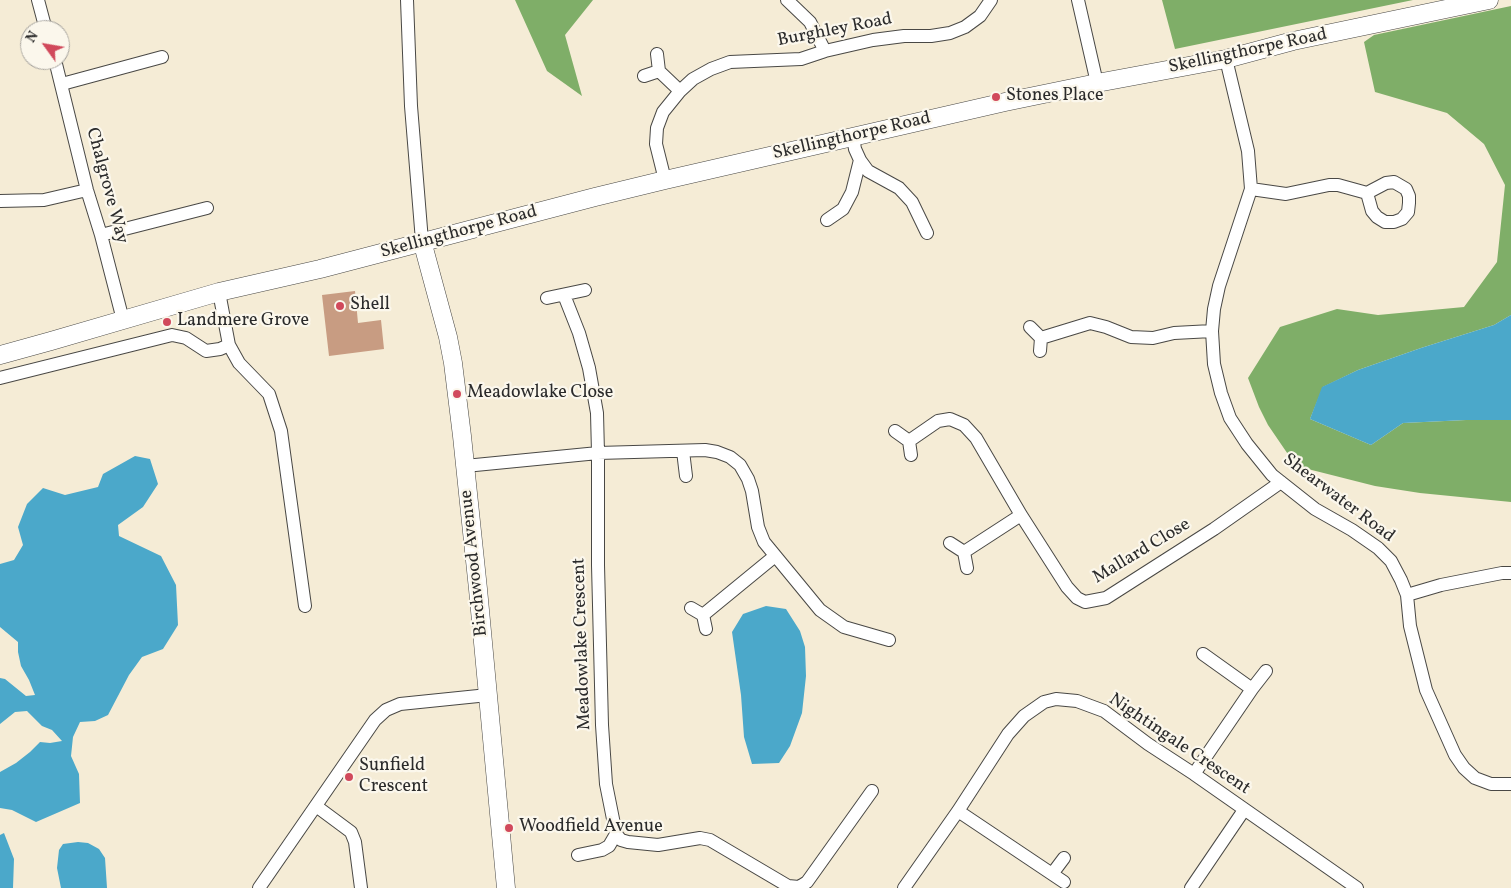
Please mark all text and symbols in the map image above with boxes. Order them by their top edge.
street label: Burghley Road [776,9,894,53]
north arrow [20,20,70,70]
street label: Skellingthorpe Road [1167,25,1329,79]
text: N [22,28,43,47]
place label: Stones Place [1006,86,1104,108]
marker: Stones Place [990,91,1002,103]
street label: Skellingthorpe Road [771,108,933,166]
street label: Chalgrove Way [80,126,132,246]
street label: Skellingthorpe Road [378,202,540,264]
place label: Shell [350,295,390,317]
marker: Shell [334,300,346,312]
place label: Landmere Grove [177,311,309,333]
marker: Landmere Grove [161,316,173,328]
place label: Meadowlake Close [467,383,613,405]
marker: Meadowlake Close [451,388,463,400]
street label: Shearwater Road [1278,450,1398,548]
street label: Birchwood Avenue [457,489,493,637]
street label: Mallard Close [1089,514,1195,590]
street label: Meadowlake Crescent [569,557,597,731]
street label: Nightingale Crescent [1104,690,1254,800]
place label: Sunfield Crescent [359,756,428,799]
marker: Sunfield Crescent [343,771,355,783]
place label: Woodfield Avenue [519,817,663,839]
marker: Woodfield Avenue [503,822,515,834]

